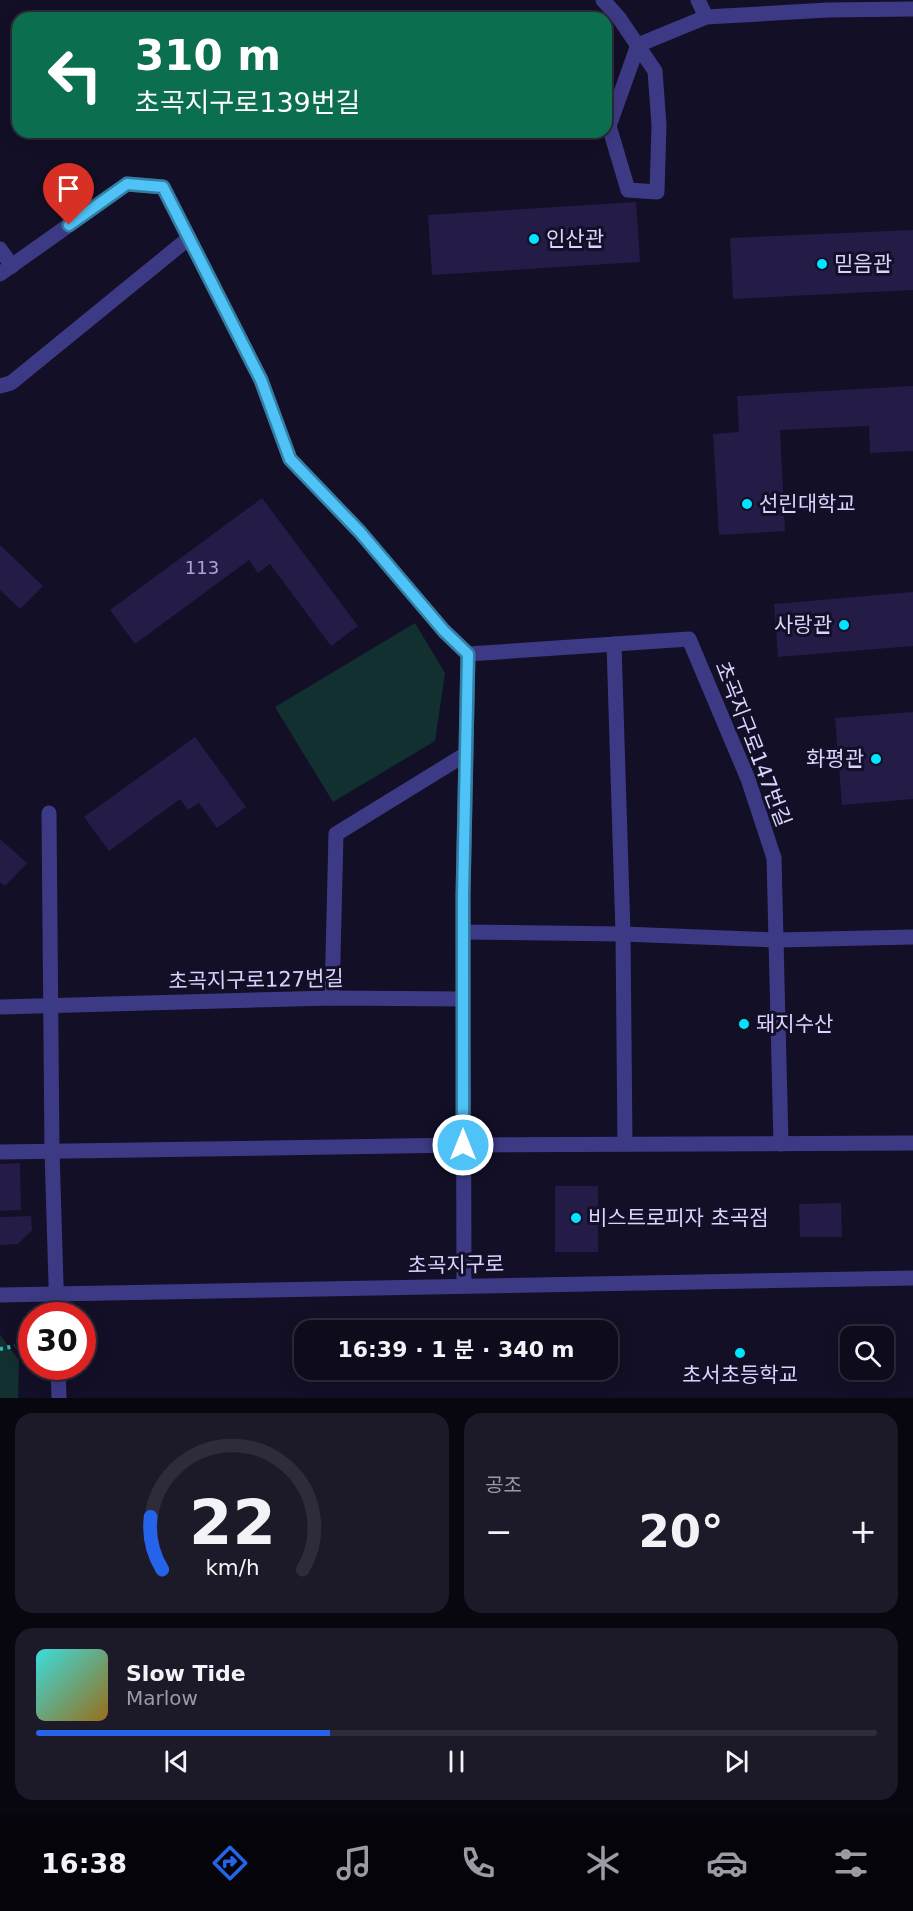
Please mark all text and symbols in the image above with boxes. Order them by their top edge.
text: 310 m [135,31,281,80]
icon: left [36,36,114,114]
text: 초곡지구로139번길 [135,87,360,118]
pin [43,163,94,225]
icon: arrive [52,172,85,205]
place label: 인산관 [546,227,604,251]
marker: 인산관 [527,232,541,246]
place label: 믿음관 [834,252,892,276]
marker: 믿음관 [815,257,829,271]
place label: 선린대학교 [759,492,856,516]
marker: 선린대학교 [740,497,754,511]
house number: 113 [185,557,219,578]
place label: 사랑관 [774,613,832,637]
marker: 사랑관 [837,618,851,632]
street label: 초곡지구로147번길 [710,658,796,830]
place label: 화평관 [806,747,864,771]
marker: 화평관 [869,752,883,766]
street label: 초곡지구로127번길 [168,966,344,994]
place label: 돼지수산 [756,1012,833,1036]
marker: 돼지수산 [737,1017,751,1031]
position arrow [431,1113,495,1177]
place label: 비스트로피자 초곡점 [588,1206,769,1230]
marker: 비스트로피자 초곡점 [569,1211,583,1225]
street label: 초곡지구로 [407,1252,505,1278]
speed limit sign: 30 [18,1302,96,1380]
map controls [840,1326,894,1380]
button: search [840,1326,894,1380]
text: 16:39 · 1 분 · 340 m [337,1337,575,1362]
marker: 초서초등학교 [733,1346,747,1360]
place label: 초서초등학교 [682,1363,798,1387]
text: 공조 [485,1473,522,1497]
text: 22 [189,1486,275,1559]
text: 20° [638,1505,724,1558]
text: − [485,1512,513,1551]
text: + [849,1512,877,1551]
text: km/h [205,1555,259,1580]
text: Slow Tide [126,1661,246,1686]
text: Marlow [126,1686,198,1710]
icon: previous [160,1745,193,1778]
icon: pause [440,1745,473,1778]
icon: next [720,1745,753,1778]
icon: directions [209,1842,251,1884]
icon: music [333,1842,375,1884]
icon: phone [457,1842,499,1884]
icon: climate [582,1842,624,1884]
icon: car [706,1842,748,1884]
icon: filters [830,1842,872,1884]
text: 16:38 [41,1848,127,1879]

